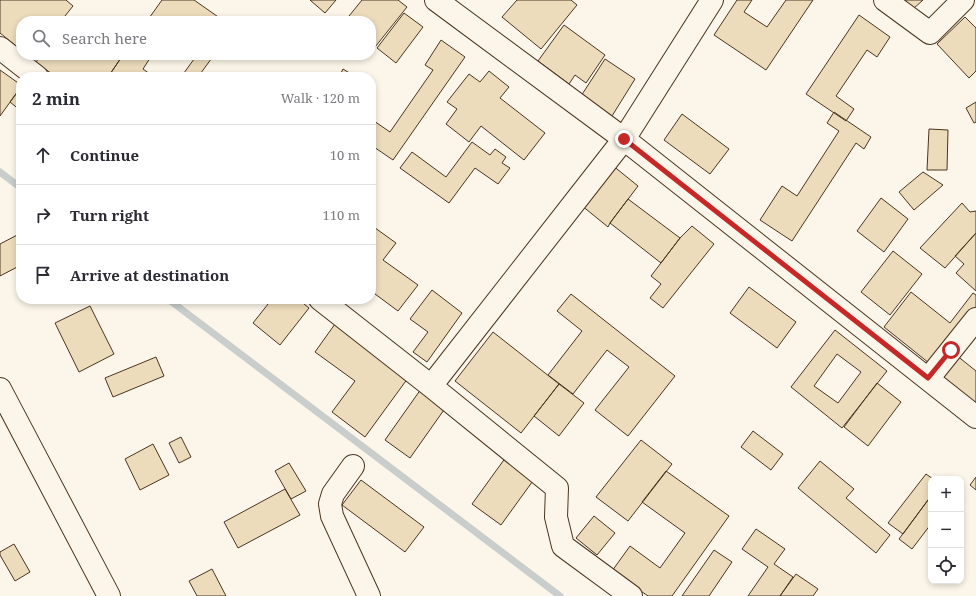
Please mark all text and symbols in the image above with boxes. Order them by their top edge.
search box [16,16,376,60]
icon: search [30,27,52,49]
text: Search here [62,28,147,48]
text: 2 min [32,87,80,110]
text: Walk · 120 m [281,89,360,107]
route end [615,130,633,148]
icon: ahead [32,144,54,166]
text: Continue [70,145,139,165]
text: 10 m [330,146,360,164]
icon: right [32,204,54,226]
text: Turn right [70,205,149,225]
text: 110 m [323,206,360,224]
icon: arrive [32,264,54,286]
text: Arrive at destination [70,265,229,285]
route start [942,341,960,359]
map controls [928,476,964,584]
button: + [928,476,964,512]
button: − [928,512,964,548]
button: locate [928,548,964,584]

